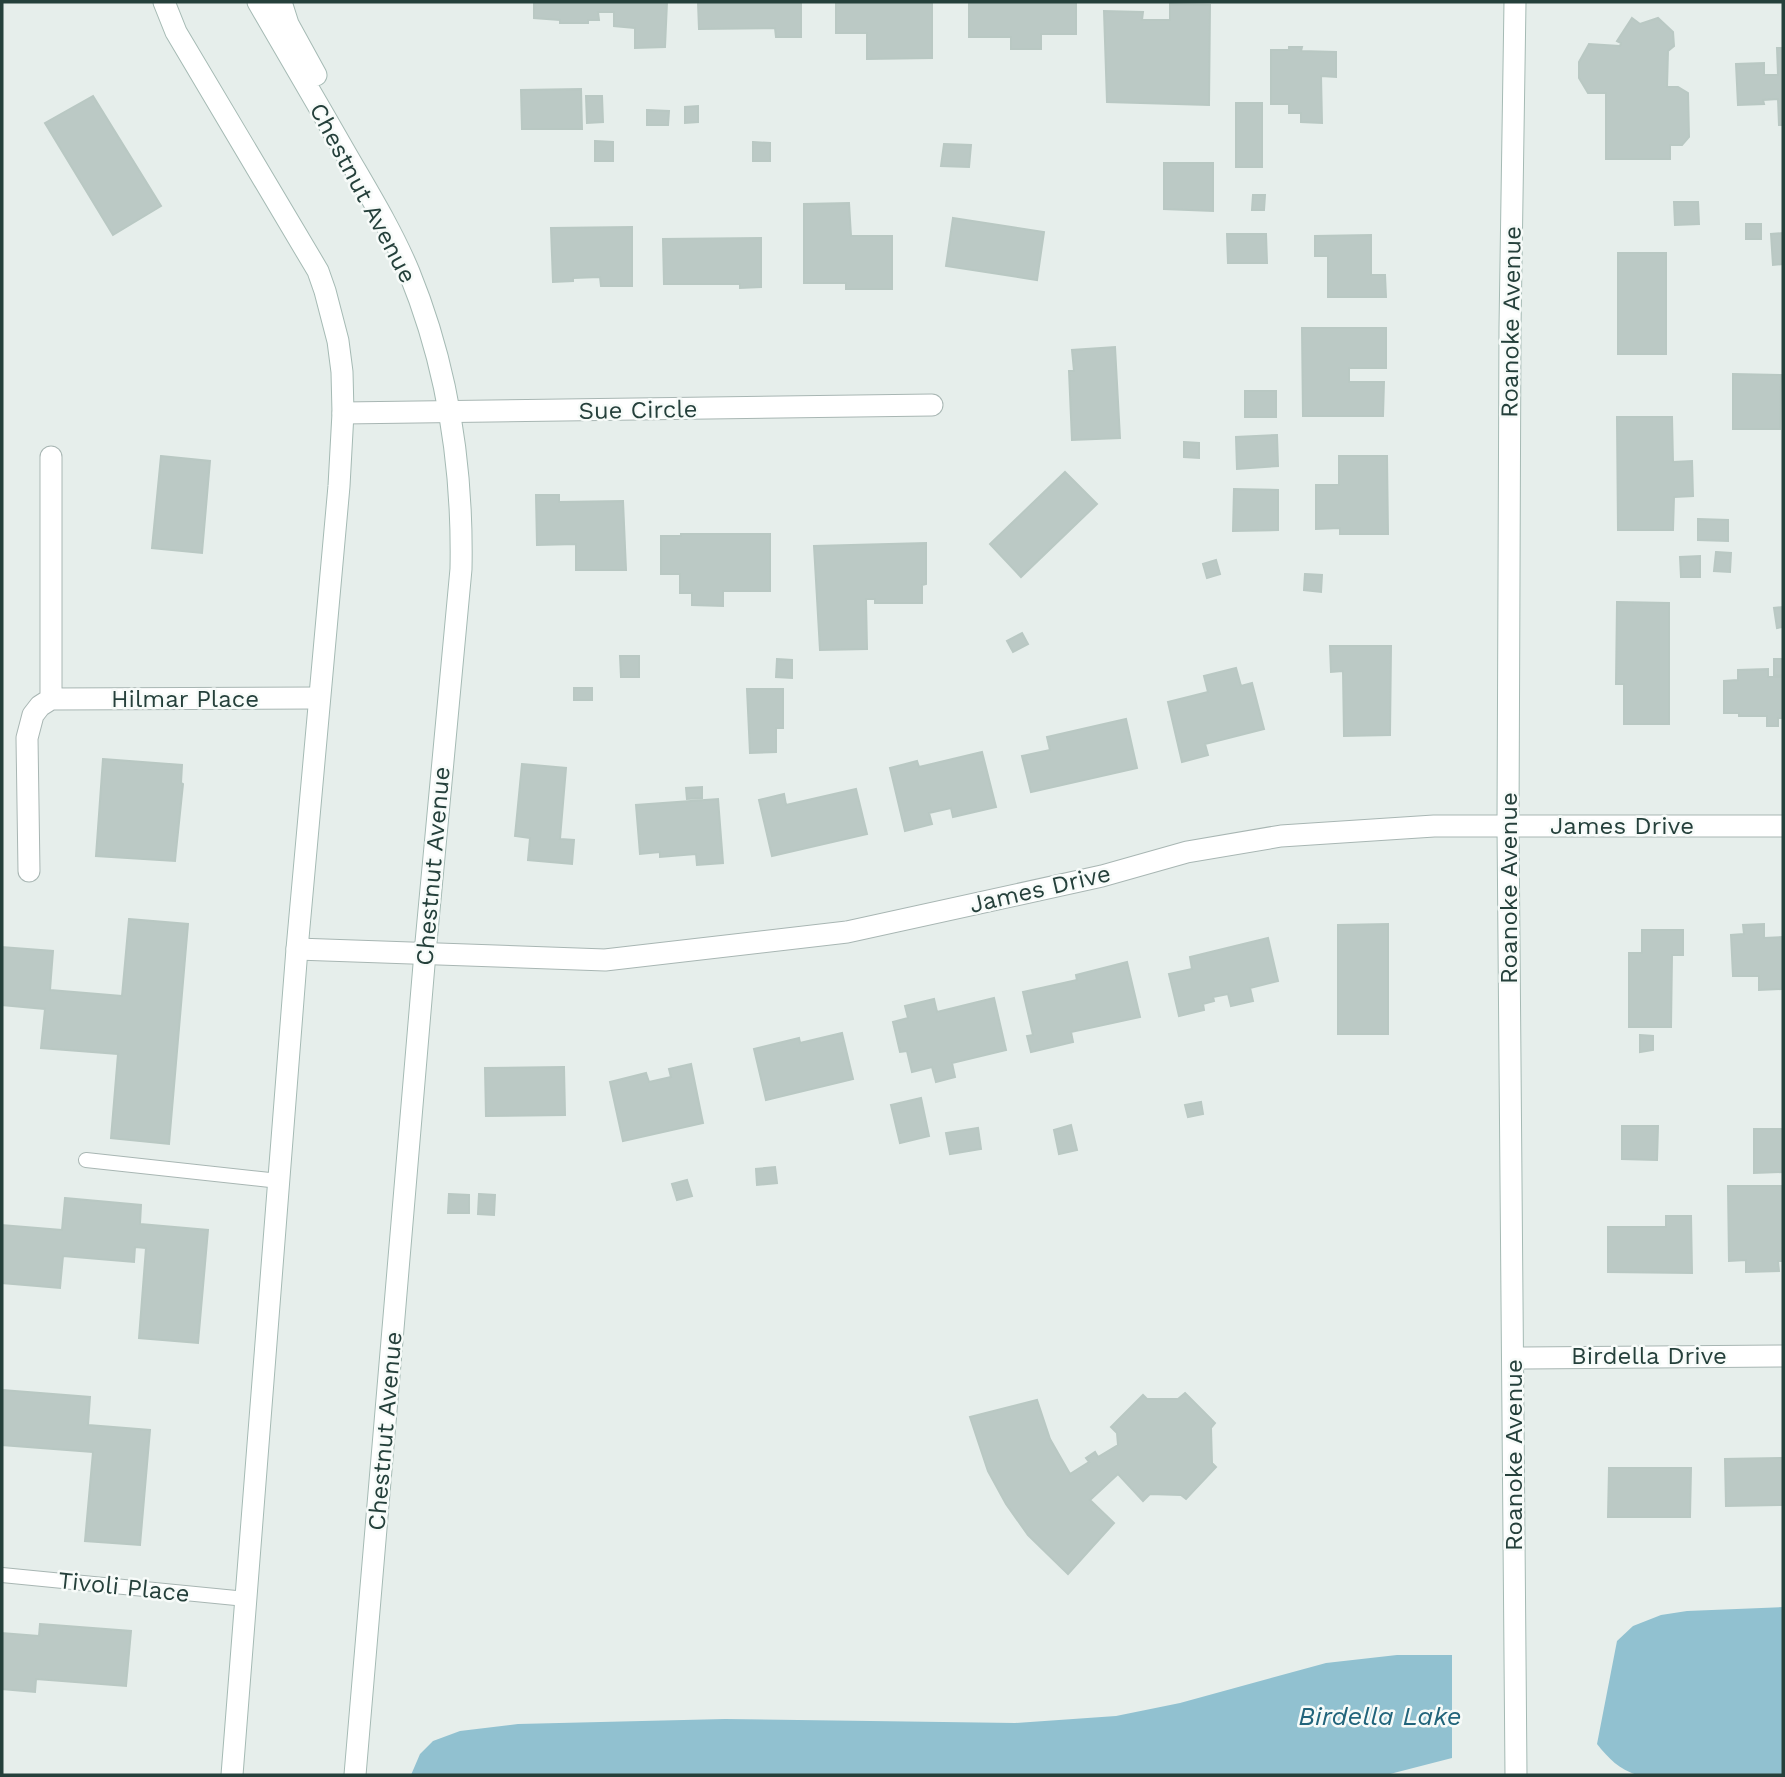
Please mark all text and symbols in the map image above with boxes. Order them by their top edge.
street label: Chestnut Avenue [304,98,422,288]
street label: Roanoke Avenue [1495,226,1527,418]
street label: Sue Circle [578,395,698,425]
street label: Hilmar Place [111,685,259,713]
street label: Chestnut Avenue [410,765,456,967]
street label: Roanoke Avenue [1495,792,1523,984]
street label: James Drive [1550,812,1694,840]
street label: James Drive [967,859,1113,919]
street label: Chestnut Avenue [362,1330,408,1532]
street label: Birdella Drive [1571,1342,1727,1370]
street label: Roanoke Avenue [1500,1359,1528,1551]
street label: Tivoli Place [57,1566,191,1608]
water label: Birdella Lake [1298,1701,1462,1731]

